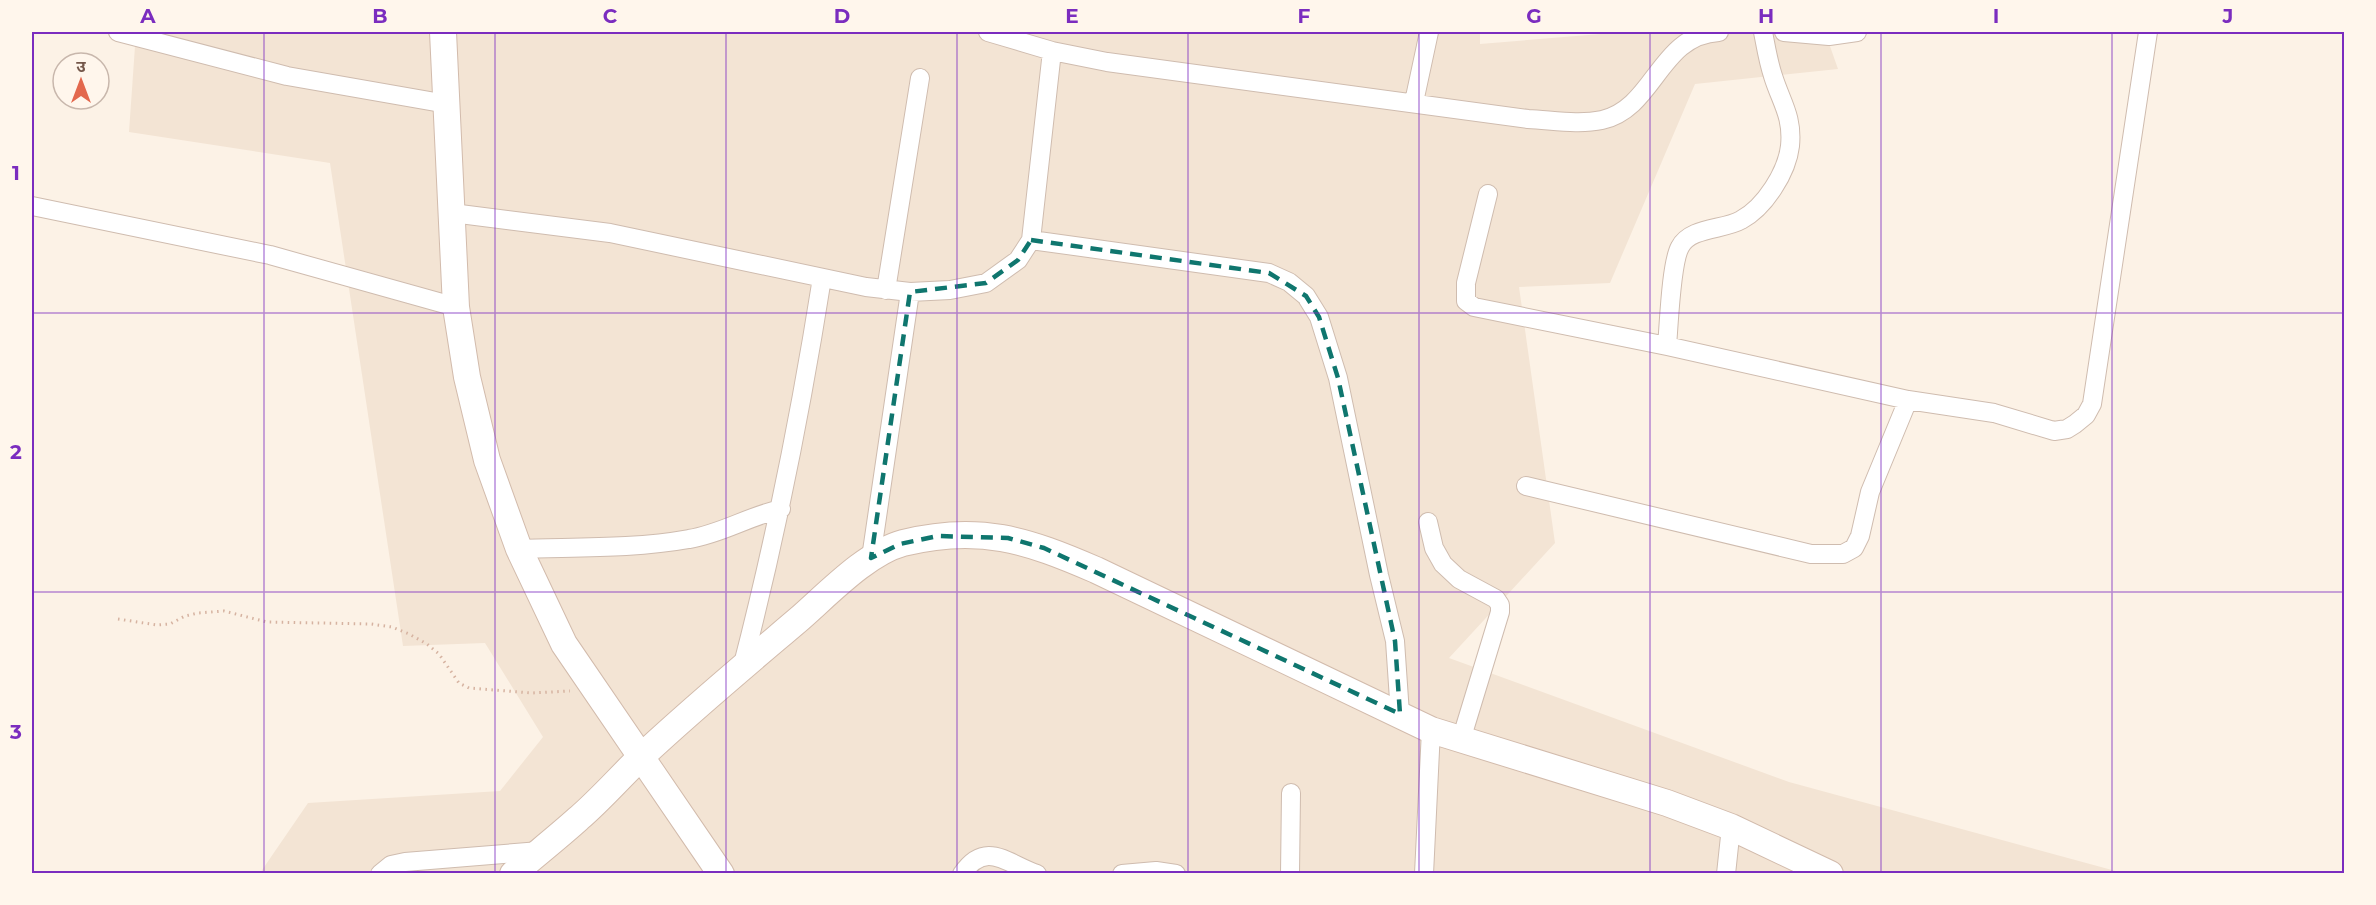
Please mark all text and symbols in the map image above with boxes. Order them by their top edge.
text: A [139,4,156,28]
text: B [372,4,388,28]
text: C [603,4,618,28]
text: D [834,4,850,28]
text: E [1065,4,1079,28]
text: F [1298,4,1311,28]
text: G [1526,4,1542,28]
text: H [1758,4,1774,28]
text: I [1993,4,1999,28]
text: J [2222,4,2233,28]
north arrow [51,51,111,111]
text: उ [76,57,86,76]
text: 1 [12,161,20,185]
text: 2 [10,440,22,464]
text: 3 [9,720,22,744]

